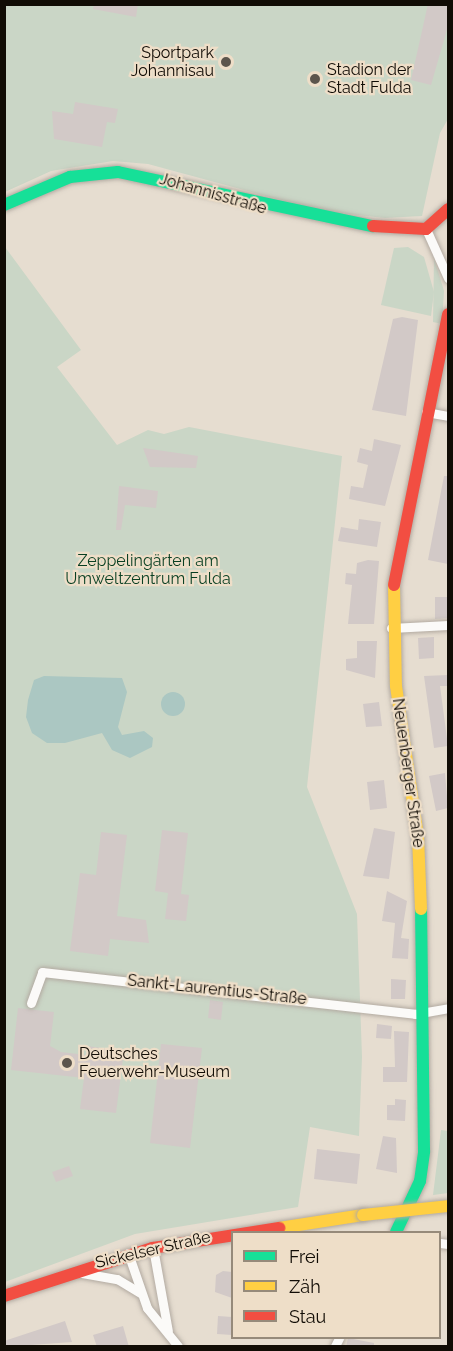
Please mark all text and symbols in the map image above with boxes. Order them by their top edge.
place label: Sportpark Johannisau [131,43,214,81]
marker: Sportpark Johannisau [219,55,233,69]
place label: Stadion der Stadt Fulda [327,60,412,98]
marker: Stadion der Stadt Fulda [308,72,322,86]
street label: Johannisstraße [157,170,269,218]
park label: Zeppelingärten am Umweltzentrum Fulda [65,551,231,589]
street label: Neuenberger Straße [388,697,428,849]
street label: Sankt-Laurentius-Straße [126,971,308,1009]
place label: Deutsches Feuerwehr-Museum [79,1044,230,1082]
marker: Deutsches Feuerwehr-Museum [60,1056,74,1070]
street label: Sickelser Straße [93,1227,213,1273]
legend [231,1231,441,1339]
text: Frei [289,1246,319,1267]
text: Zäh [289,1276,321,1297]
text: Stau [289,1306,326,1327]

